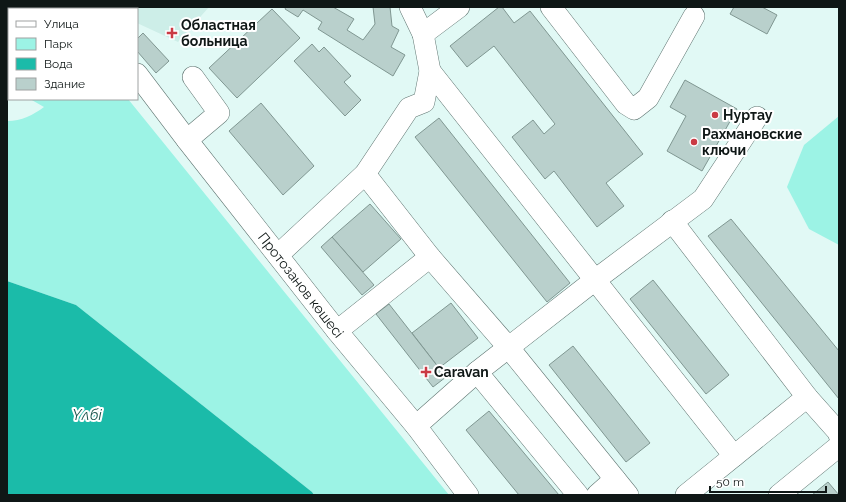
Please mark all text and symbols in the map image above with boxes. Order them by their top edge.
legend [8,8,138,100]
text: Улица [44,17,79,31]
place label: Областная больница [181,17,256,49]
marker: Областная больница [166,27,178,39]
text: Парк [44,37,73,51]
text: Вода [44,57,73,71]
text: Здание [44,77,85,91]
place label: Нуртау [723,107,773,123]
marker: Нуртау [710,110,720,120]
place label: Рахмановские ключи [702,126,803,158]
marker: Рахмановские ключи [689,137,699,147]
street label: Протозанов көшесі [255,229,347,341]
place label: Caravan [434,364,489,380]
marker: Caravan [421,367,431,377]
water label: Үлбі [72,406,102,424]
scale bar [710,468,826,494]
text: 50 m [716,475,744,489]

